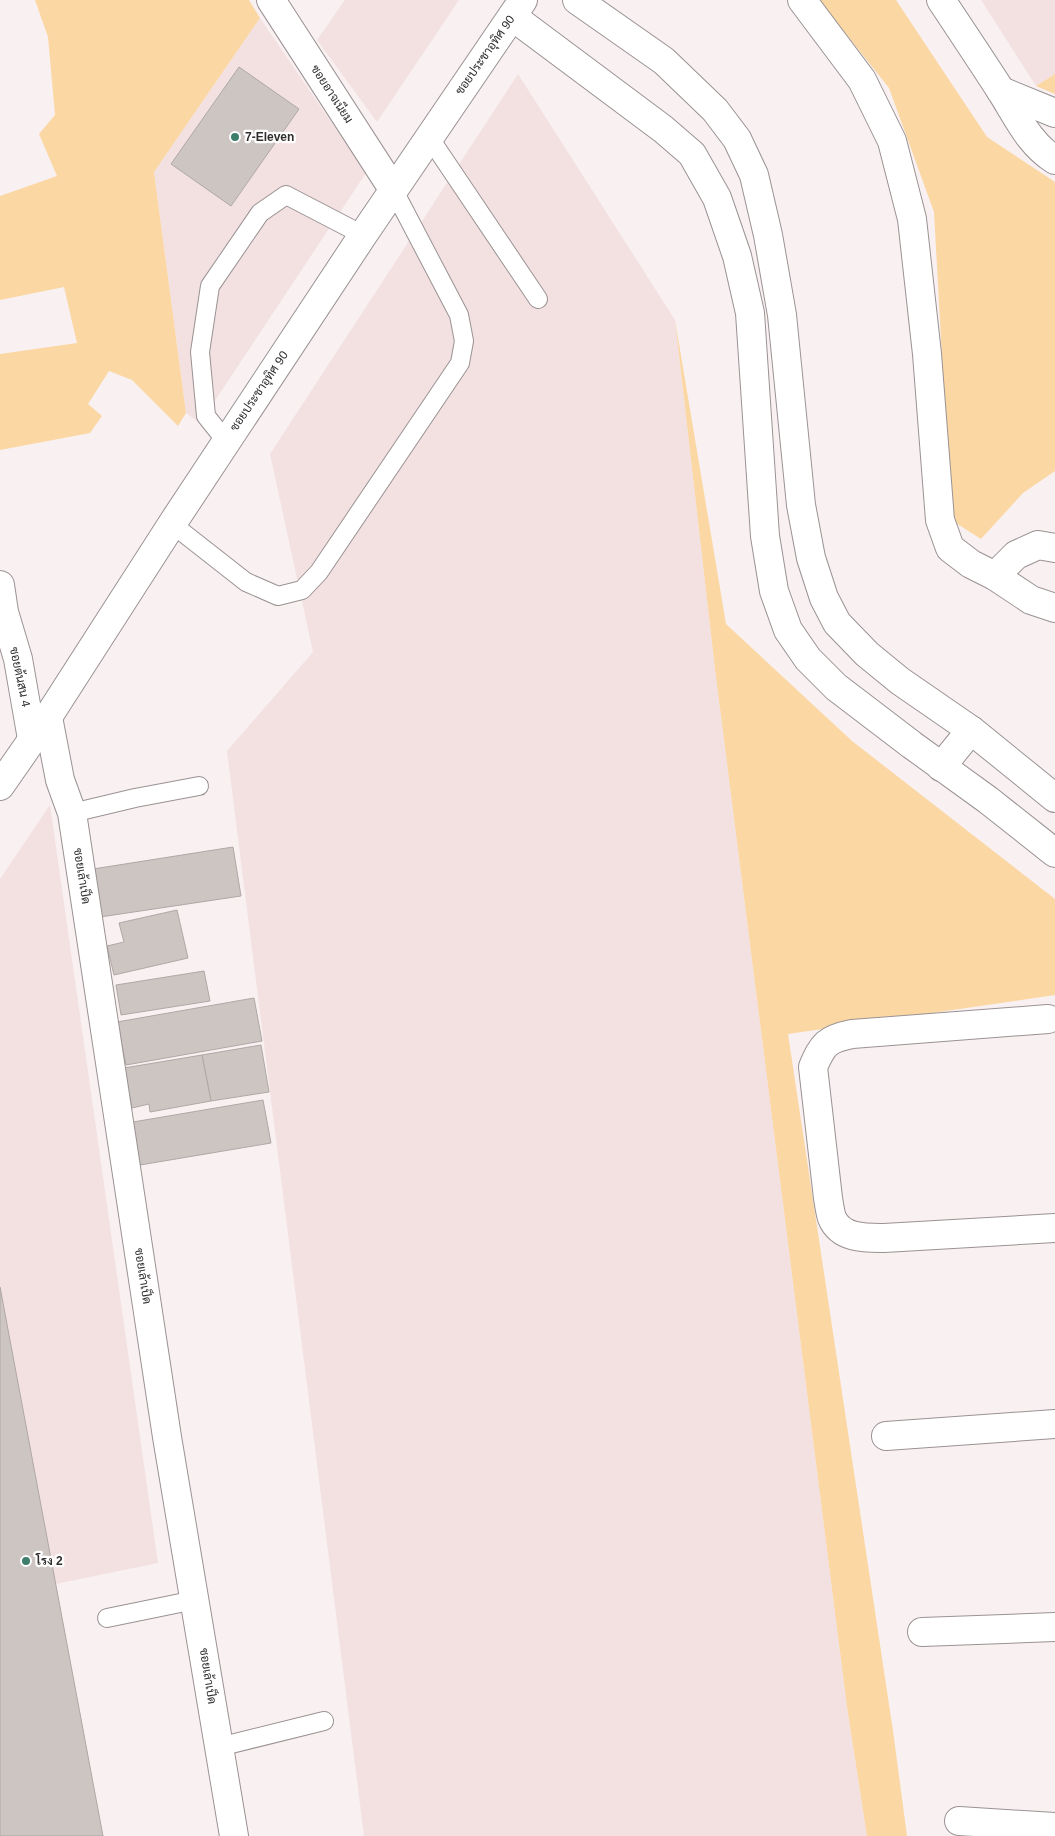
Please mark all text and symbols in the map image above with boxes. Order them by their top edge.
street label: ซอยประชาอุทิศ 90 [453,13,519,98]
street label: ซอยอาจเนียม [308,62,357,126]
place label: 7-Eleven [245,130,294,144]
marker: 7-Eleven [229,131,241,143]
street label: ซอยประชาอุทิศ 90 [227,348,293,435]
street label: ซอยต้นสน 4 [7,646,33,709]
street label: ซอยเล้าเป็ด [71,847,94,905]
street label: ซอยเล้าเป็ด [132,1247,155,1305]
place label: โรง 2 [35,1553,63,1568]
marker: โรง 2 [20,1555,32,1567]
street label: ซอยเล้าเป็ด [197,1647,220,1705]

